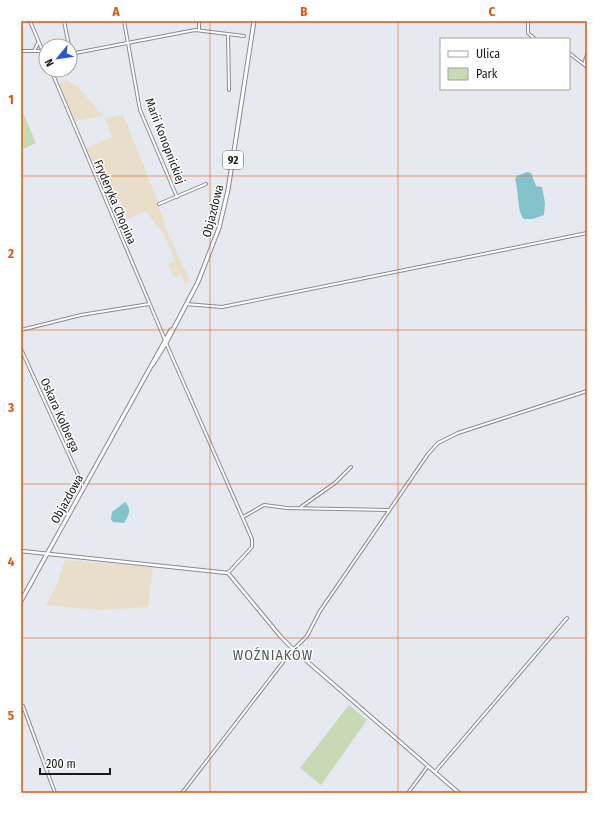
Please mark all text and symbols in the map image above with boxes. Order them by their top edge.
text: A [111,4,120,19]
text: B [300,4,308,19]
text: C [489,4,496,19]
north arrow [38,38,78,78]
legend [440,38,570,90]
text: Ulica [476,47,500,61]
text: N [42,57,57,69]
text: Park [476,67,498,81]
text: 1 [8,92,14,107]
street label: Marii Konopnickiej [142,96,188,186]
road number: 92 [223,151,243,169]
street label: Fryderyka Chopina [91,158,139,247]
street label: Objazdowa [200,183,226,239]
text: 2 [7,246,14,261]
street label: Oskara Kolberga [37,376,83,454]
text: 3 [7,400,14,415]
street label: Objazdowa [48,472,86,526]
text: 4 [8,554,15,569]
district label: WOŹNIAKÓW [233,646,313,664]
text: 5 [8,708,14,723]
scale bar [40,750,110,776]
text: 200 m [46,757,76,771]

